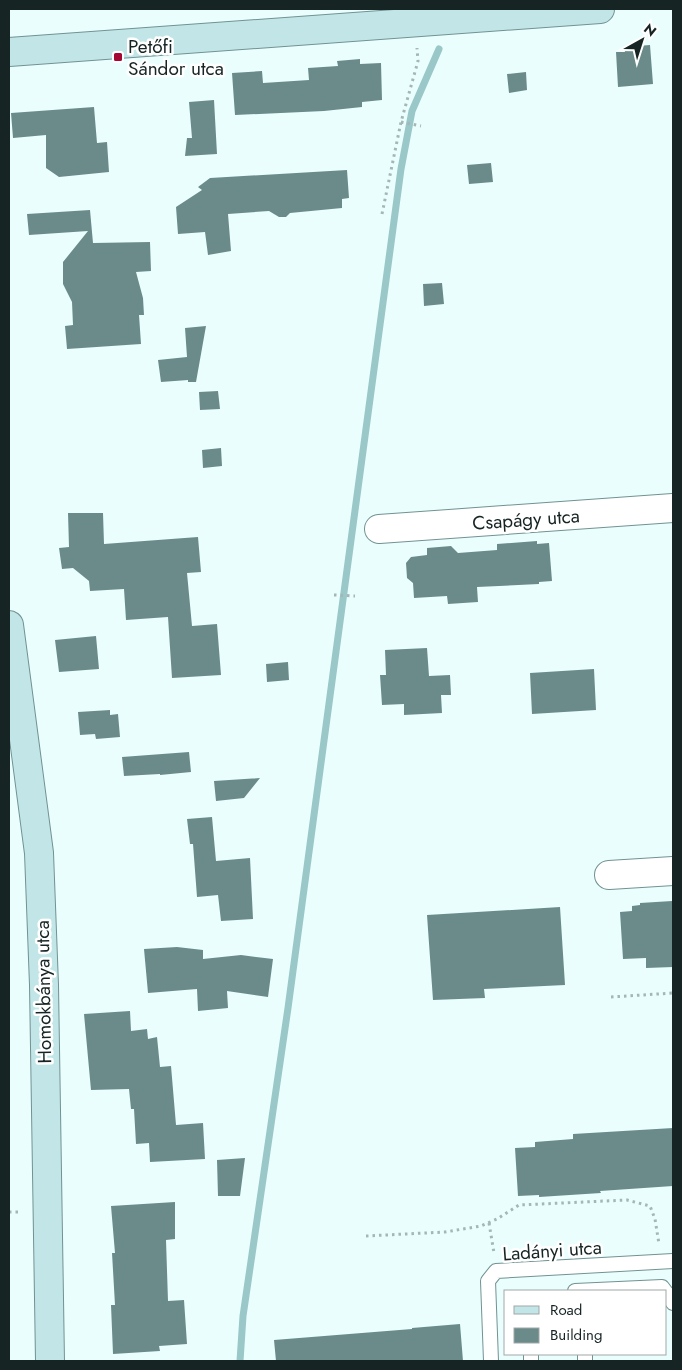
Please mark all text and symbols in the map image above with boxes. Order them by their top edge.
north arrow [617,15,667,65]
text: N [640,19,661,41]
place label: Petőfi Sándor utca [128,33,224,82]
marker: Petőfi Sándor utca [112,51,124,63]
street label: Csapágy utca [471,502,581,537]
street label: Homokbánya utca [29,920,58,1064]
street label: Ladányi utca [502,1234,603,1267]
legend [504,1290,667,1355]
text: Road [550,1299,582,1321]
text: Building [550,1324,602,1346]

